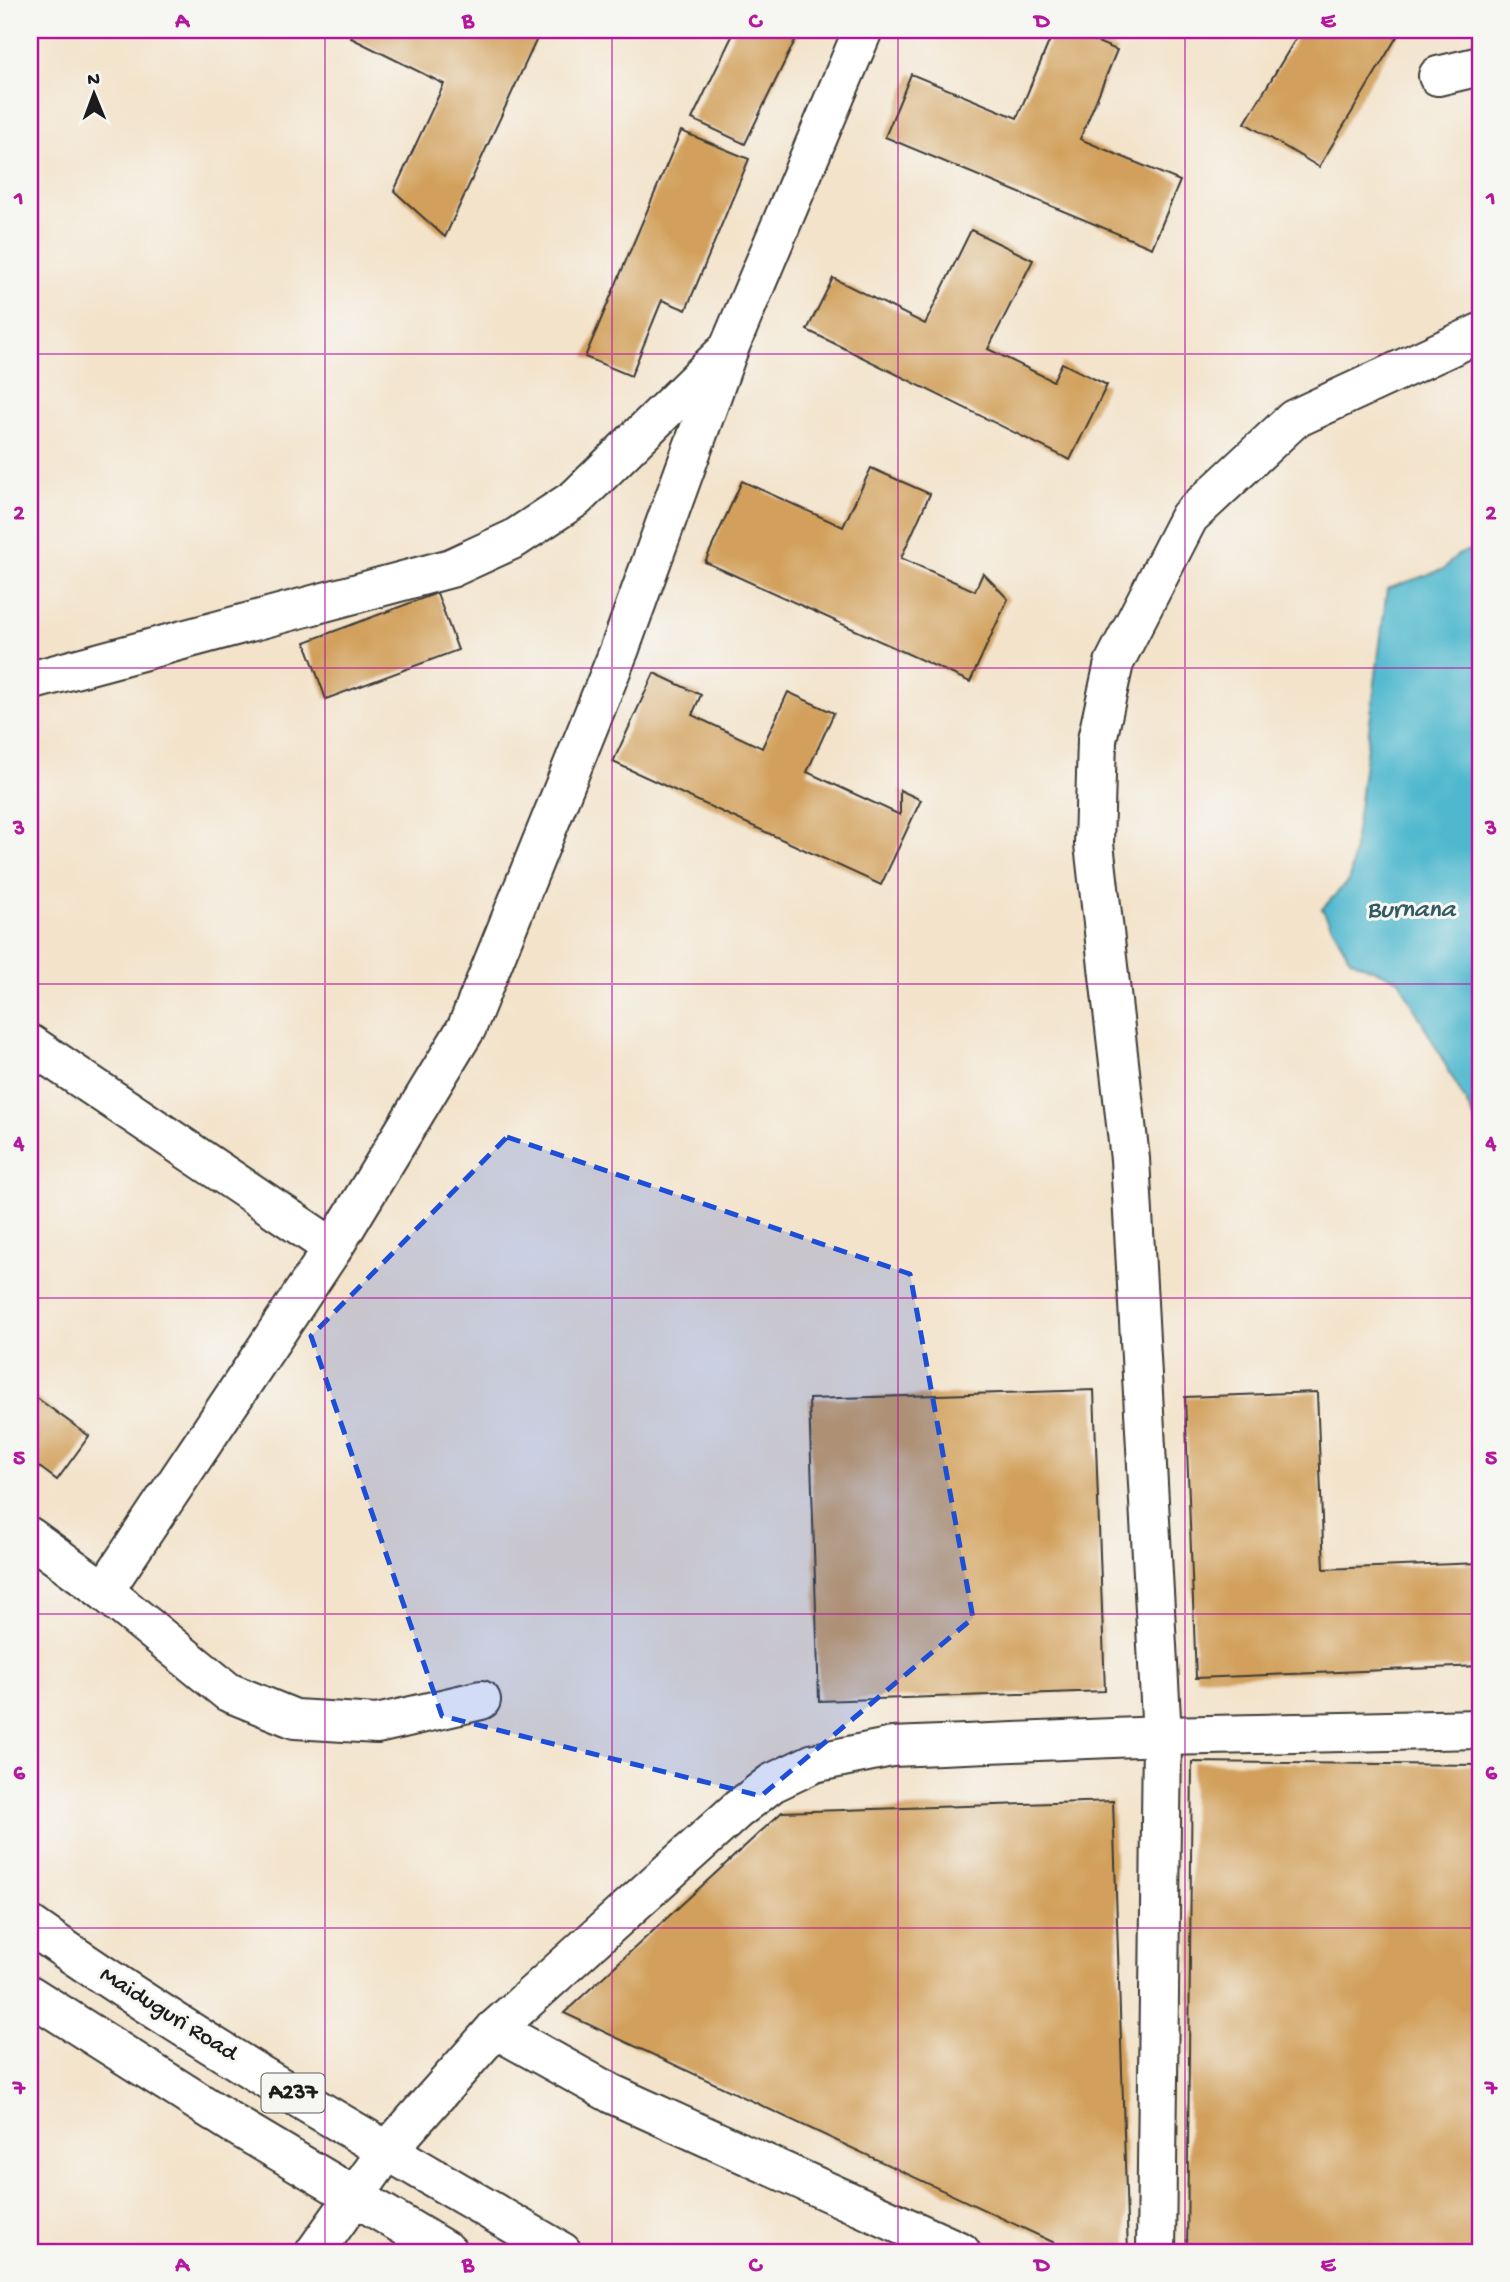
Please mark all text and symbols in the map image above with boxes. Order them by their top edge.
text: A [174,9,190,36]
text: B [461,9,475,36]
text: C [749,9,764,36]
text: D [1033,9,1051,36]
text: E [1321,9,1337,36]
north arrow [60,60,130,130]
text: N [87,69,100,92]
text: 1 [13,186,24,213]
text: 1 [1485,186,1496,213]
text: 2 [13,501,25,528]
text: 2 [1485,501,1497,528]
text: 3 [12,816,25,843]
text: 3 [1484,816,1497,843]
water label: Burnana [1367,896,1457,927]
text: 4 [13,1131,25,1158]
text: 4 [1485,1131,1497,1158]
text: 5 [13,1446,25,1473]
text: 5 [1485,1446,1497,1473]
text: 6 [13,1761,26,1788]
text: 6 [1485,1761,1498,1788]
street label: Maiduguri Road [94,1961,244,2070]
road number: A237 [262,2074,324,2112]
text: 7 [12,2076,26,2103]
text: 7 [1484,2076,1498,2103]
text: A [174,2253,190,2280]
text: B [461,2253,475,2280]
text: C [749,2253,764,2280]
text: D [1033,2253,1051,2280]
text: E [1321,2253,1337,2280]

